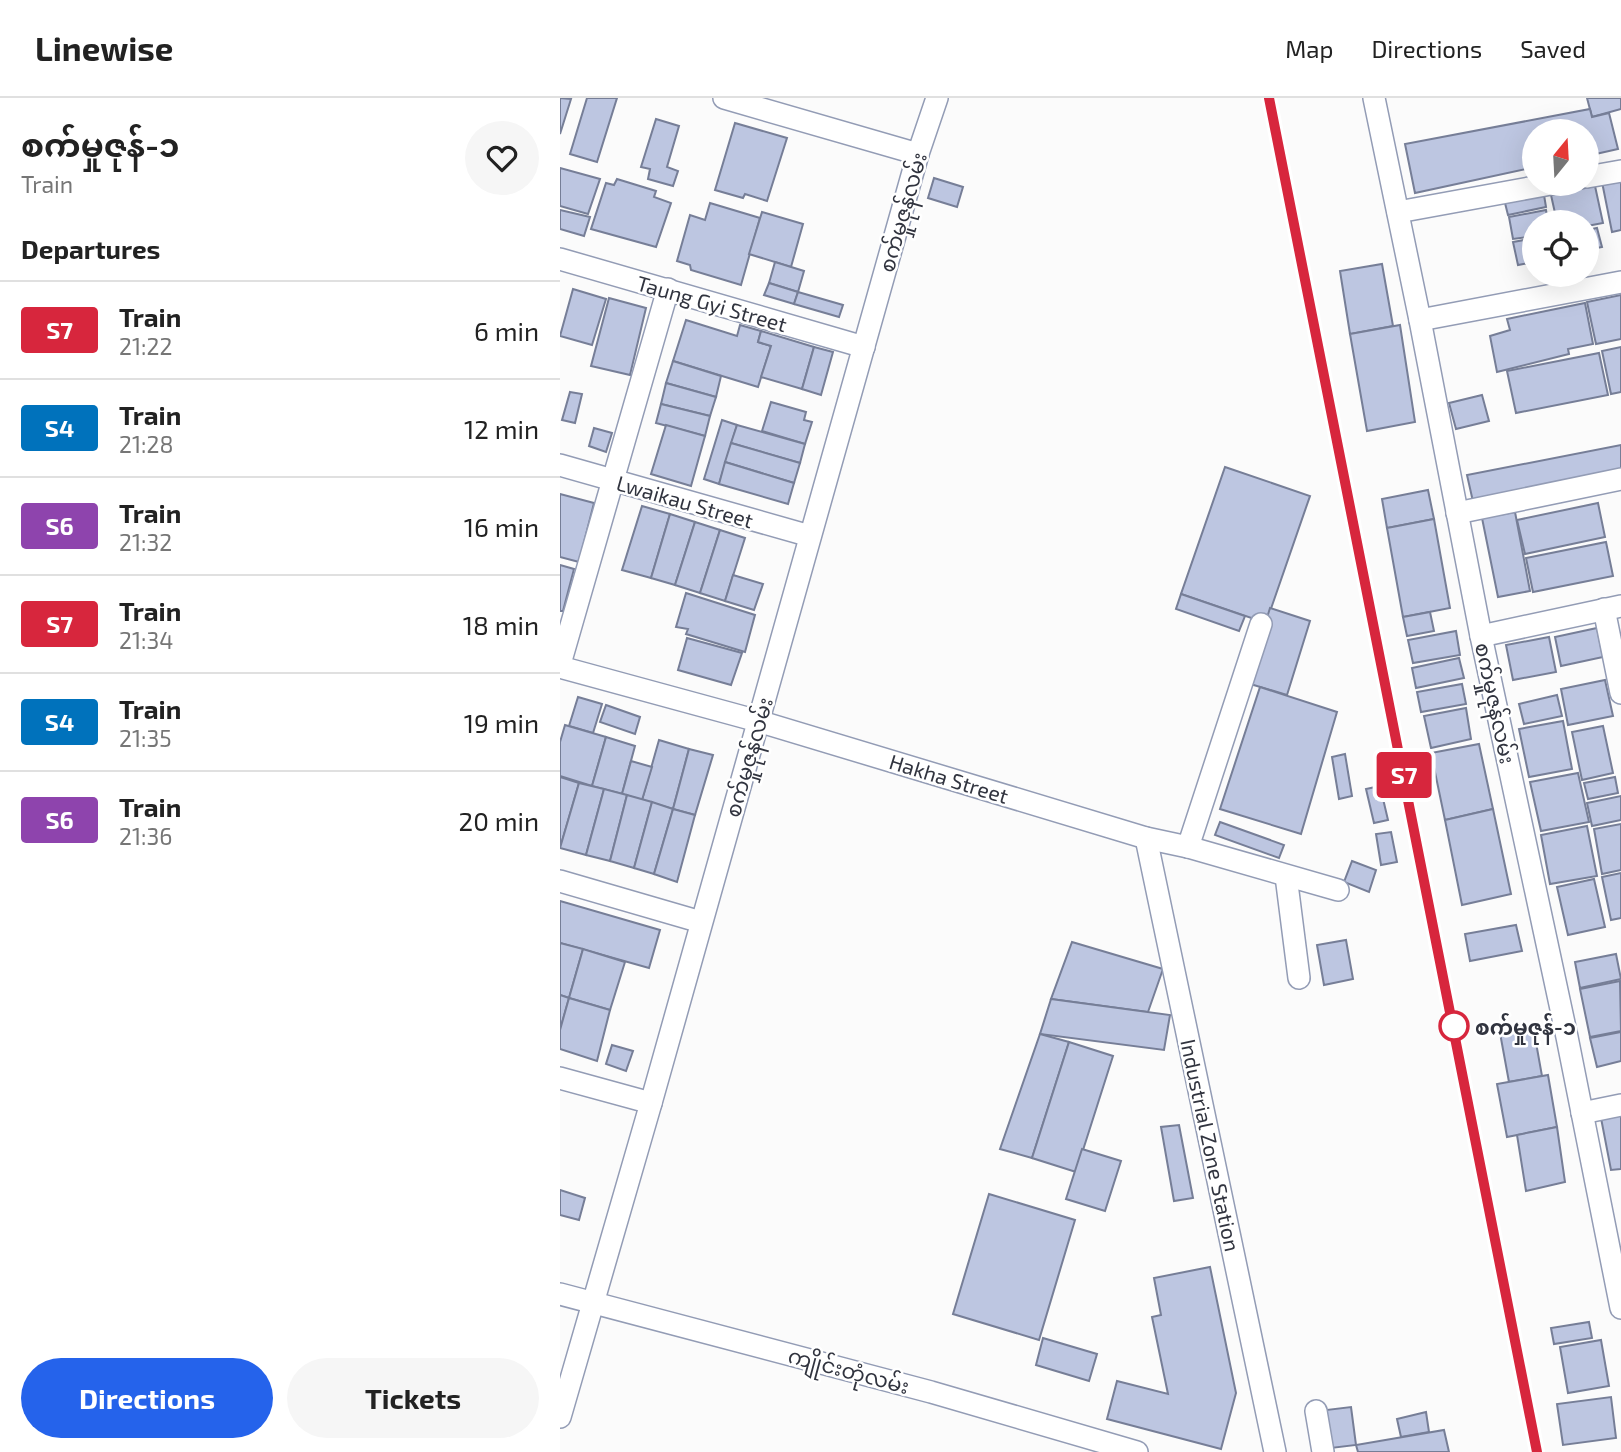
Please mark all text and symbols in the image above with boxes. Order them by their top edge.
text: Linewise [35,28,173,68]
text: Map [1285,34,1333,63]
text: Directions [1371,34,1482,63]
text: Saved [1520,34,1586,63]
north arrow [1522,119,1600,196]
map controls [1522,119,1599,287]
button: heart [465,121,539,195]
text: စက်မှုဇုန်-၁ [21,124,180,164]
street label: စက်မှုဇုန်လမ်း [871,149,937,276]
text: Train [21,170,73,198]
button: locate [1522,210,1599,287]
text: Departures [21,233,160,264]
street label: Taung Gyi Street [634,270,790,336]
text: Train [119,301,181,332]
text: S7 [46,315,73,344]
text: 6 min [474,315,539,346]
text: 21:22 [119,332,172,360]
text: Train [119,399,181,430]
text: S4 [45,413,74,442]
text: 12 min [464,413,539,444]
text: 21:28 [119,430,173,458]
street label: Lwaikau Street [614,470,756,532]
text: Train [119,497,181,528]
text: S6 [45,511,74,540]
text: 16 min [464,511,539,542]
text: 21:32 [119,528,172,556]
text: Train [119,595,181,626]
text: S7 [46,609,73,638]
text: 18 min [463,609,539,640]
text: 21:34 [119,626,173,654]
street label: စက်မှုဇုန်လမ်း [1465,640,1523,767]
text: Train [119,693,181,724]
street label: စက်မှုဇုန်လမ်း [717,694,783,821]
text: S4 [45,707,74,736]
text: 19 min [464,707,539,738]
text: 21:35 [119,724,172,752]
street label: Hakha Street [887,748,1011,808]
line badge: S7 [1372,752,1436,798]
text: S7 [1391,760,1417,789]
text: Train [119,791,181,822]
text: S6 [45,805,74,834]
text: 20 min [459,805,539,836]
text: 21:36 [119,822,172,850]
marker: စက်မှုဇုန်-၁ [1439,1011,1469,1041]
place label: စက်မှုဇုန်-၁ [1475,1012,1576,1045]
street label: Industrial Zone Station [1176,1037,1246,1253]
street label: ကျိုင်းတုံလမ်း [784,1340,913,1405]
button: Directions [21,1358,273,1438]
button: Tickets [287,1358,539,1438]

